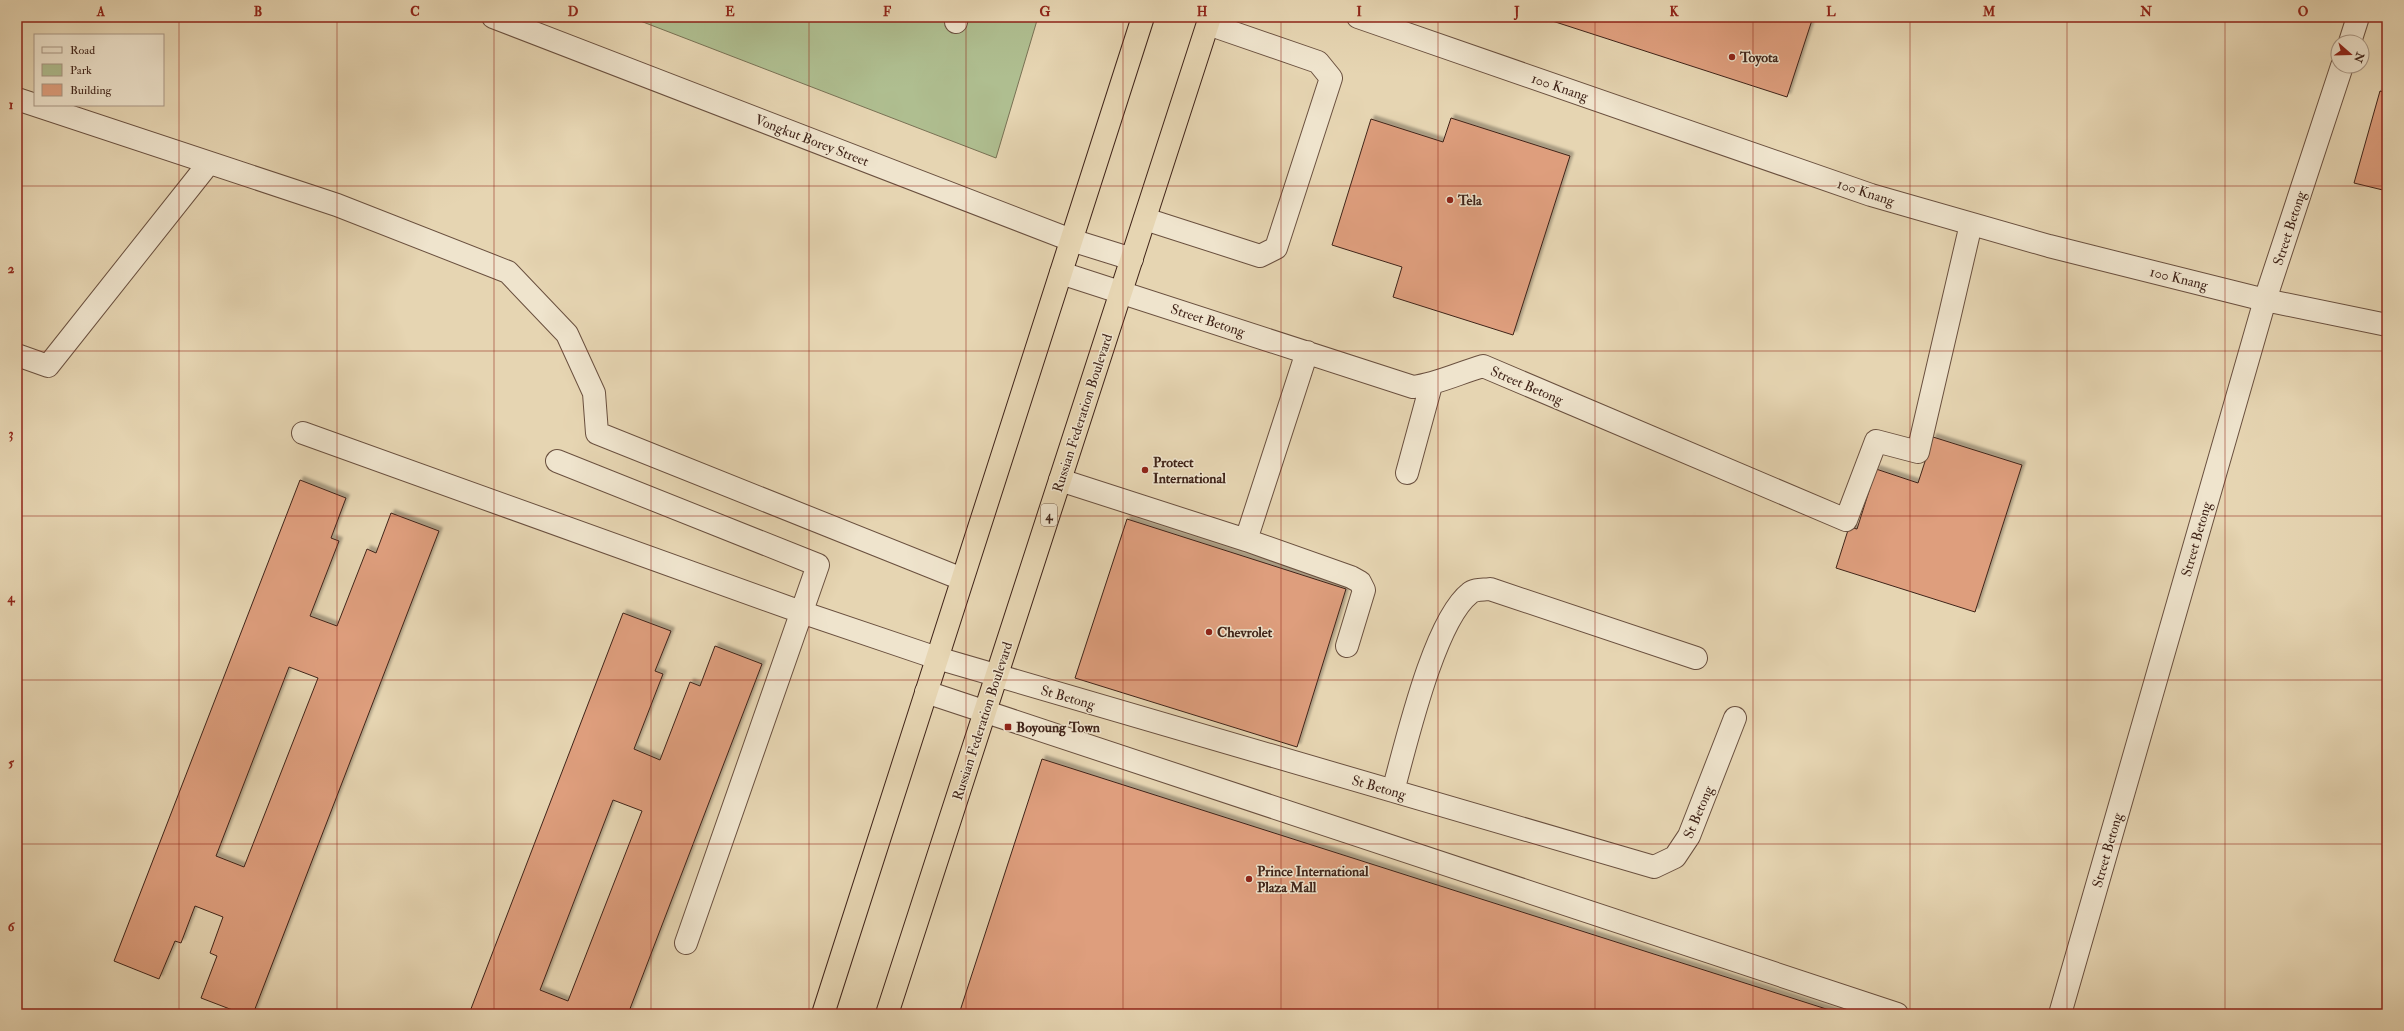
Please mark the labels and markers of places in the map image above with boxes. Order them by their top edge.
place label: Toyota [1739,49,1780,67]
marker: Toyota [1727,52,1737,62]
place label: Tela [1457,192,1483,209]
marker: Tela [1445,195,1455,205]
place label: Protect International [1153,454,1226,487]
marker: Protect International [1140,465,1150,475]
place label: Chevrolet [1217,624,1273,641]
marker: Chevrolet [1204,627,1214,637]
place label: Boyoung Town [1016,719,1101,737]
marker: Boyoung Town [1003,722,1013,732]
place label: Prince International Plaza Mall [1257,863,1369,896]
marker: Prince International Plaza Mall [1244,874,1254,884]

